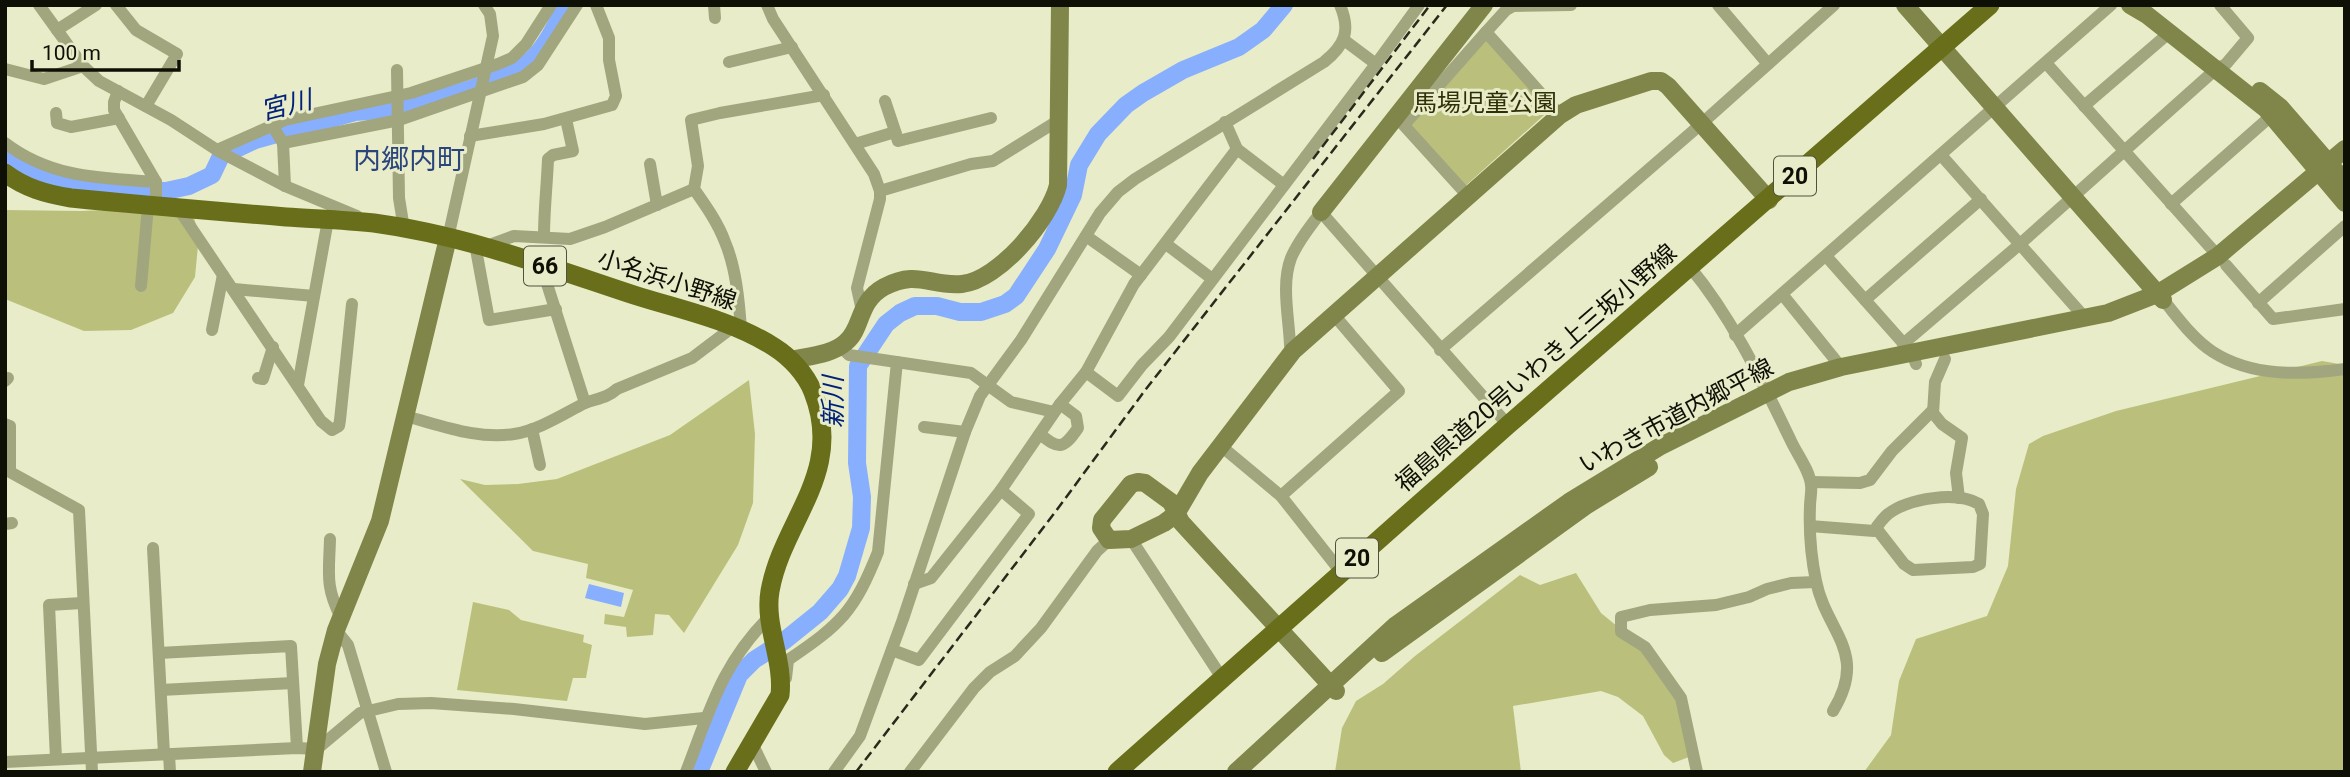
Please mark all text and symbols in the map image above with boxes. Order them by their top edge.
scale bar [32,28,178,72]
text: 100 m [42,41,101,65]
water label: 宮川 [257,83,318,126]
park label: 馬場児童公園 [1413,89,1557,117]
district label: 内郷内町 [353,143,465,176]
road number: 20 [1774,156,1816,196]
street label: 福島県道20号いわき上三坂小野線 [1390,238,1682,498]
street label: 小名浜小野線 [594,244,740,316]
road number: 66 [524,246,566,286]
street label: いわき市道内郷平線 [1574,353,1778,479]
water label: 新川 [818,373,848,428]
road number: 20 [1336,538,1378,578]

